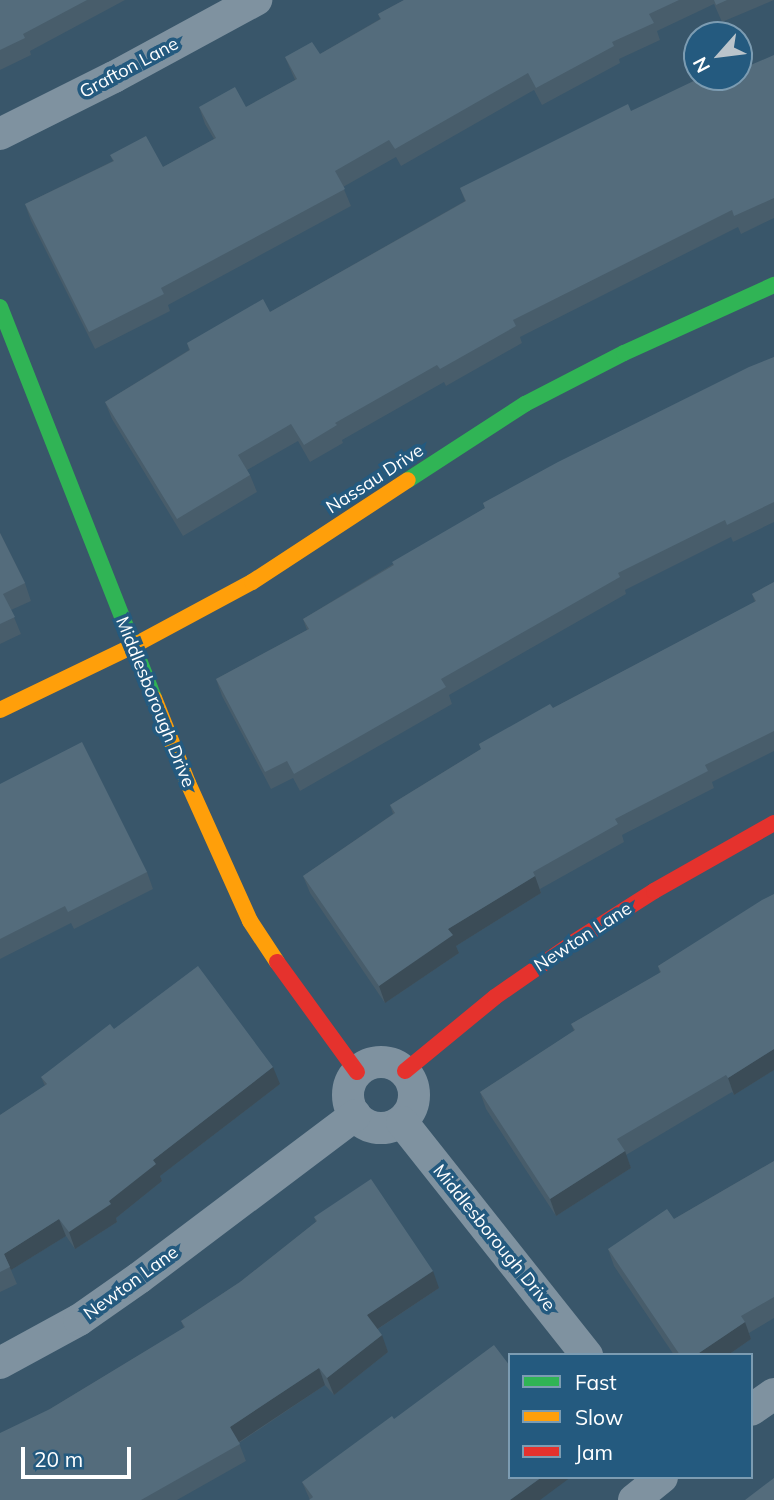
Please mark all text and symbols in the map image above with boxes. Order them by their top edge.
north arrow [683,21,753,91]
street label: Grafton Lane [76,33,182,103]
text: N [687,53,715,77]
street label: Nassau Drive [322,440,428,518]
street label: Middlesborough Drive [111,614,199,790]
street label: Newton Lane [530,898,636,976]
street label: Middlesborough Drive [428,1160,560,1316]
street label: Newton Lane [80,1241,182,1325]
legend [508,1353,753,1479]
text: Fast [575,1369,617,1395]
text: Slow [575,1404,623,1430]
scale bar [24,1434,135,1478]
text: Jam [575,1439,613,1465]
text: 20 m [34,1446,83,1472]

